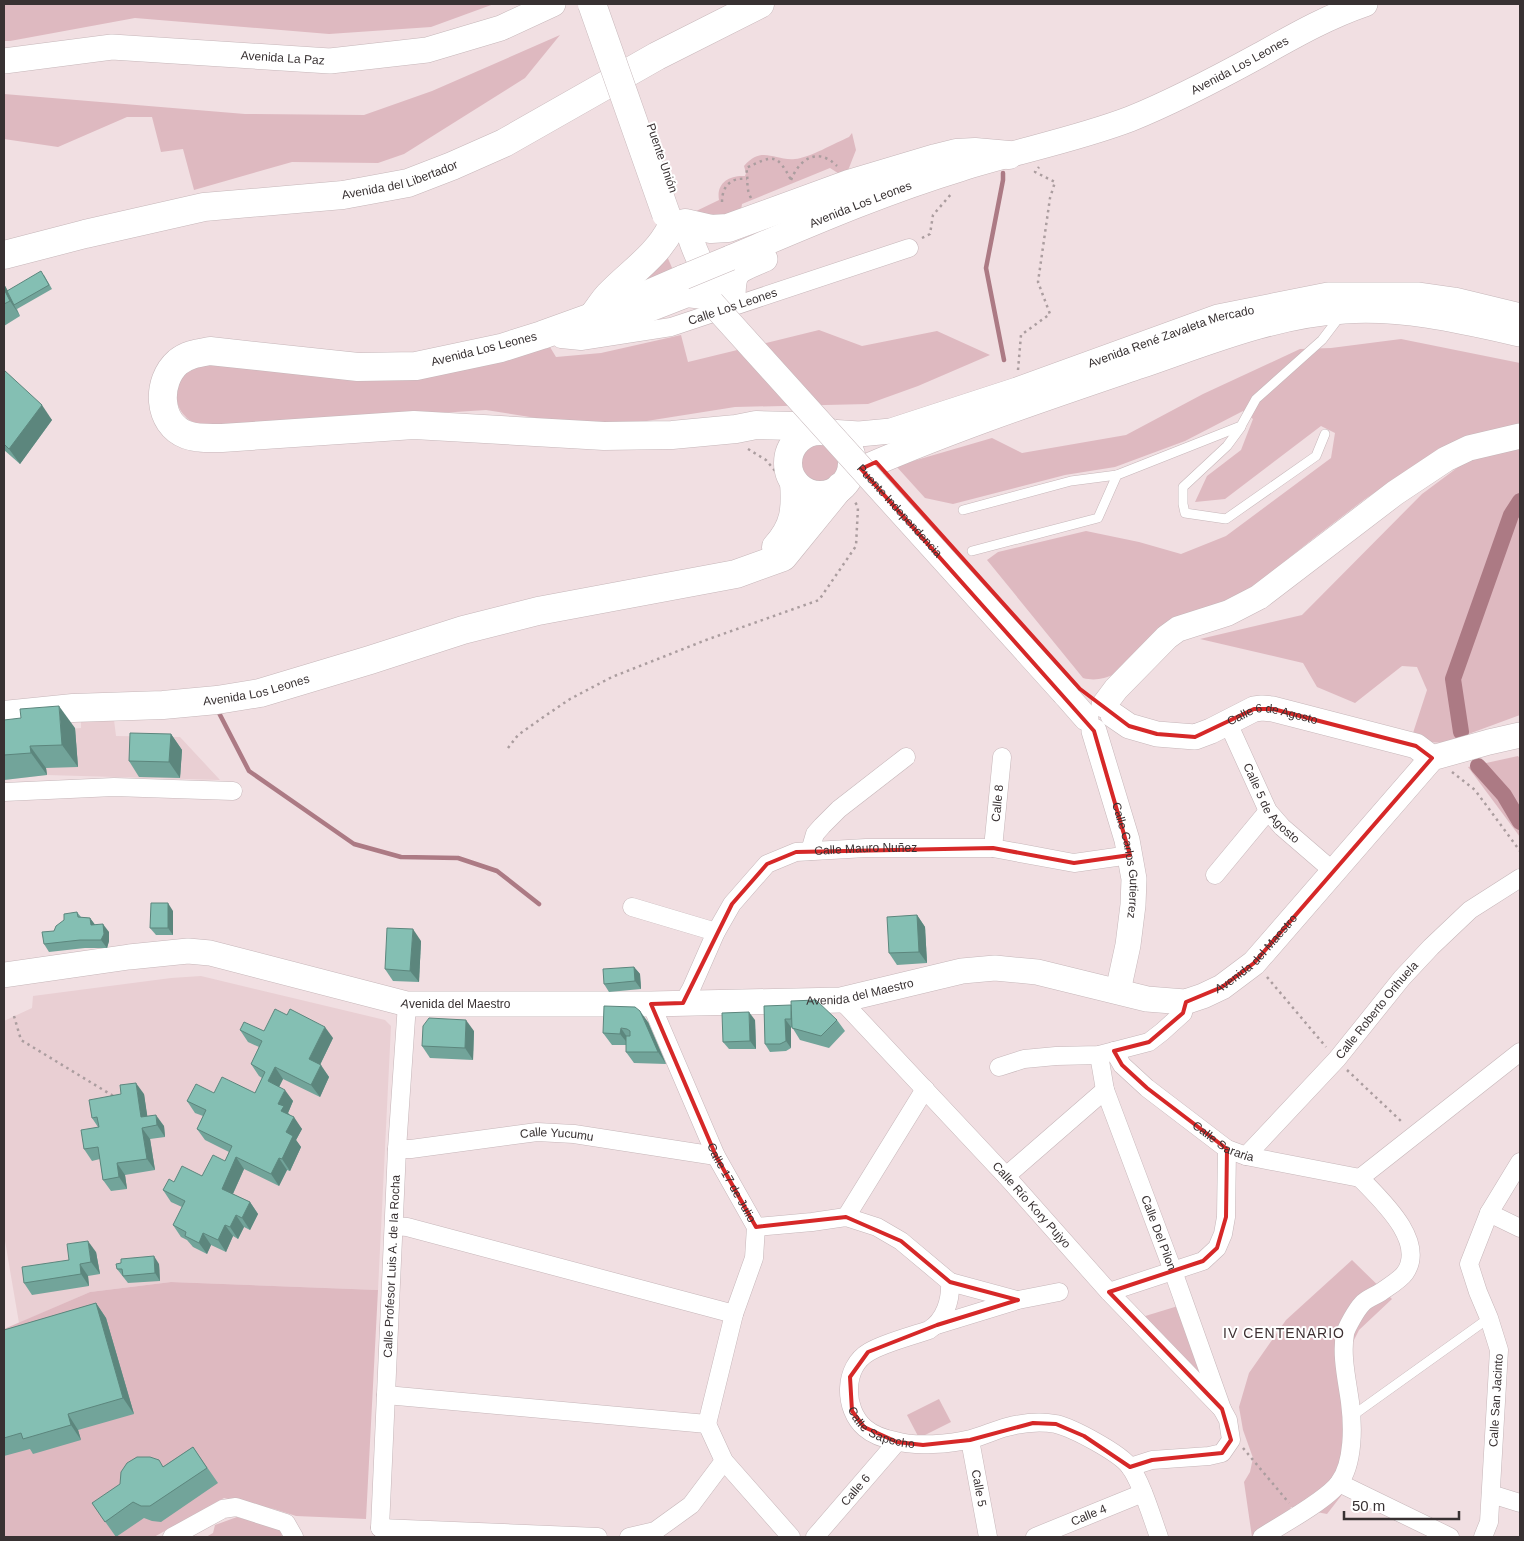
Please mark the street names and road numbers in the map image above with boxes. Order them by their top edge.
street label: Avenida Los Leones [1188,34,1291,97]
street label: Avenida La Paz [240,48,325,68]
street label: Puente Unión [644,121,680,195]
street label: Avenida del Libertador [340,157,460,202]
street label: Avenida Los Leones [807,178,914,231]
street label: Calle Los Leones [686,285,779,328]
street label: Avenida René Zavaleta Mercado [1086,303,1256,371]
street label: Avenida Los Leones [430,329,538,369]
street label: Puente Independencia [854,461,945,560]
street label: Avenida Los Leones [202,672,311,708]
street label: Calle 6 de Agosto [1225,701,1320,729]
street label: Calle 5 de Agosto [1240,761,1303,846]
street label: Calle 8 [989,784,1006,823]
street label: Calle Carlos Gutierrez [1109,801,1141,919]
street label: Calle Mauro Nuñez [814,841,917,858]
street label: Avenida del Maestro [1213,911,1300,996]
street label: Calle Roberto Orihuela [1333,958,1421,1062]
street label: Avenida del Maestro [806,976,915,1008]
street label: Avenida del Maestro [400,996,511,1011]
street label: Calle Sararia [1190,1118,1255,1164]
street label: Calle Yucumu [519,1125,595,1144]
street label: Calle 17 de Julio [704,1141,759,1225]
street label: Calle Río Kory Pujyo [989,1159,1074,1251]
street label: Calle Profesor Luis A. de la Rocha [381,1174,403,1358]
street label: Calle Del Pilon [1138,1193,1179,1272]
street label: Calle San Jacinto [1486,1353,1506,1447]
street label: Calle Sapecho [845,1404,916,1451]
street label: Calle 5 [969,1469,989,1508]
street label: Calle 6 [838,1471,873,1509]
street label: Calle 4 [1069,1501,1109,1529]

